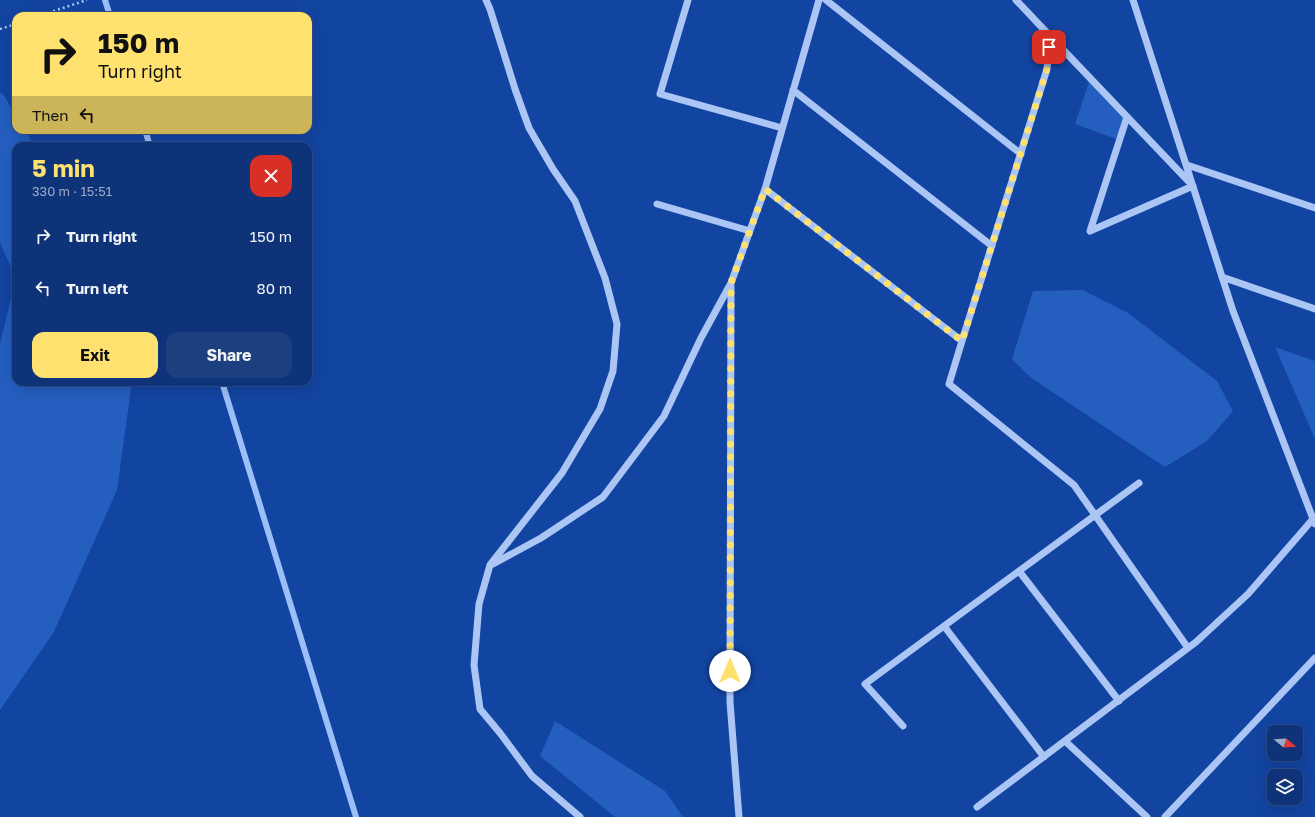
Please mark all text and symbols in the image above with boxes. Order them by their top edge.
text: 150 m [98,26,179,59]
icon: right [32,28,84,80]
pin [1032,30,1066,64]
icon: arrive [1038,36,1060,58]
text: Turn right [98,60,182,82]
icon: left [76,104,98,126]
text: Then [32,106,68,124]
text: 5 min [32,153,95,182]
button: close [250,155,292,197]
text: 330 m · 15:51 [32,183,112,199]
icon: right [32,225,54,247]
text: Turn right [66,227,137,245]
text: 150 m [250,227,292,245]
icon: left [32,277,54,299]
text: Turn left [66,279,128,297]
text: 80 m [257,279,292,297]
button: Exit [32,332,158,378]
button: Share [166,332,292,378]
position arrow [709,650,751,692]
north arrow [1267,725,1303,761]
map controls [1267,725,1303,805]
button: layers [1267,769,1303,805]

